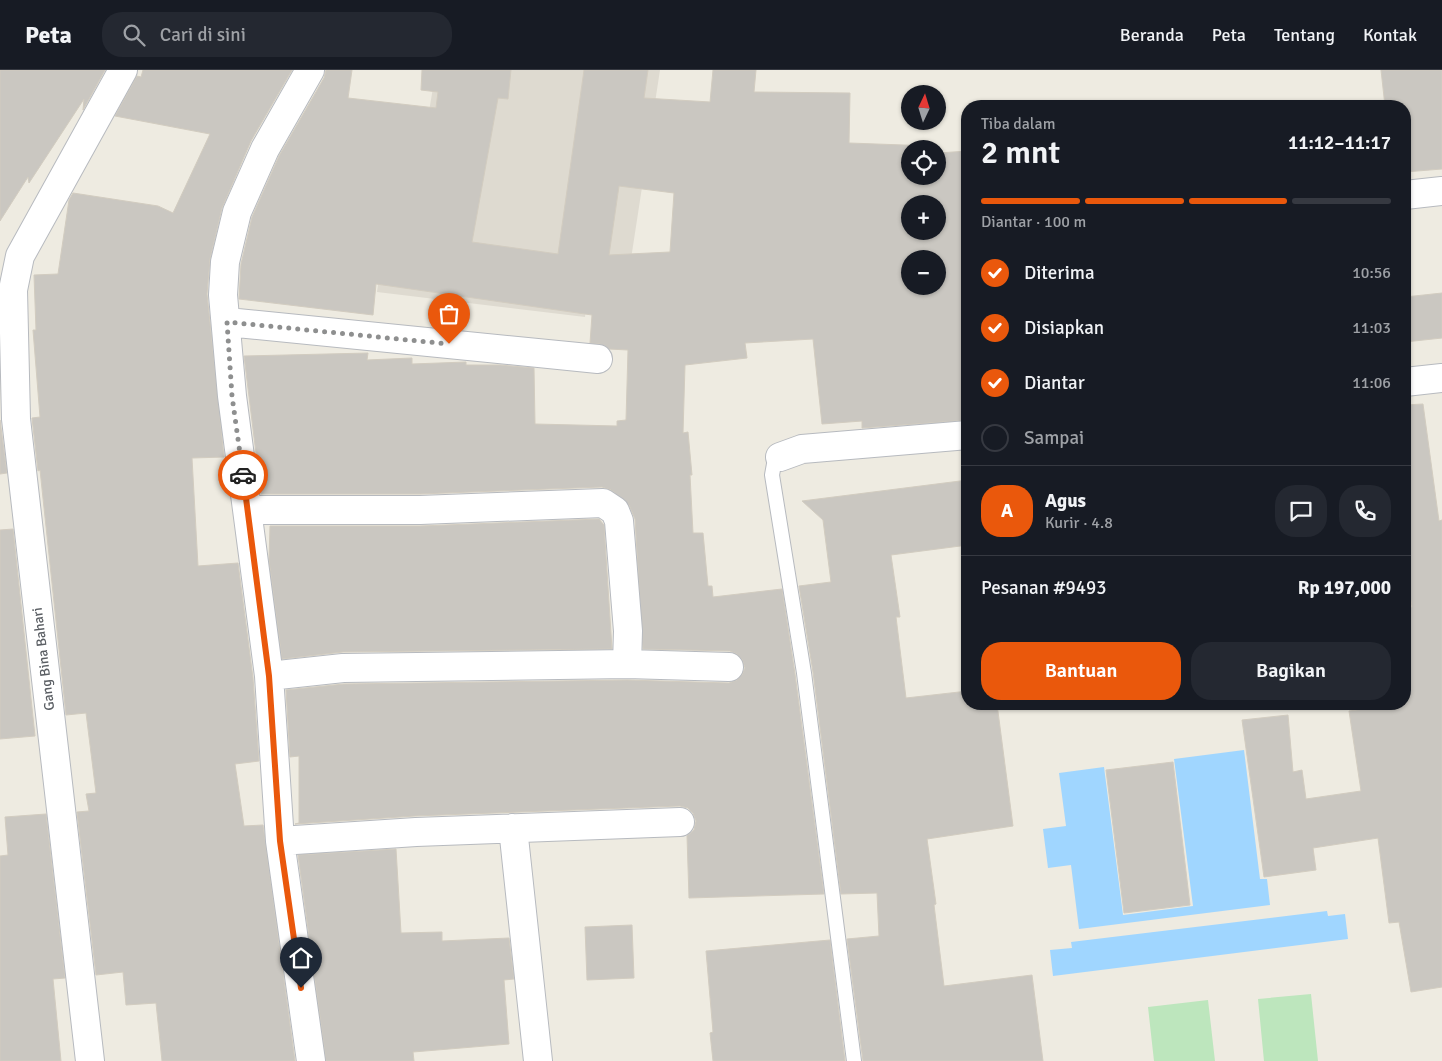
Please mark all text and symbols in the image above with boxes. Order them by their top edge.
search box [102,12,452,57]
text: Peta [25,20,72,50]
icon: search [120,21,148,49]
text: Cari di sini [160,23,246,47]
text: Beranda [1120,24,1184,46]
text: Peta [1212,24,1246,46]
text: Tentang [1274,24,1335,46]
text: Kontak [1363,24,1417,46]
north arrow [901,85,946,130]
map controls [901,85,946,295]
text: Tiba dalam [981,114,1055,134]
text: 11:12–11:17 [1288,131,1391,155]
text: 2 mnt [981,133,1060,172]
button: locate [901,140,946,185]
button: + [901,195,946,240]
text: Diantar · 100 m [981,212,1086,232]
button: − [901,250,946,295]
icon: check [981,259,1009,287]
text: Diterima [1024,261,1095,285]
text: 10:56 [1352,263,1391,283]
pin [428,293,470,344]
icon: bag [435,300,463,328]
icon: check [981,314,1009,342]
text: Disiapkan [1024,316,1104,340]
text: 11:03 [1352,318,1391,338]
icon: check [981,369,1009,397]
text: Diantar [1024,371,1085,395]
text: 11:06 [1352,373,1391,393]
text: Sampai [1024,426,1084,450]
courier [218,450,268,500]
icon: car [229,461,257,489]
button: chat [1275,485,1327,537]
button: phone [1339,485,1391,537]
text: Agus [1045,489,1086,513]
text: A [1001,499,1013,523]
text: Kurir · 4.8 [1045,513,1113,533]
text: Pesanan #9493 [981,576,1107,600]
text: Rp 197,000 [1298,576,1391,600]
street label: Gang Bina Bahari [29,606,58,711]
button: Bantuan [981,642,1181,700]
button: Bagikan [1191,642,1391,700]
pin [280,937,322,988]
icon: home [287,944,315,972]

